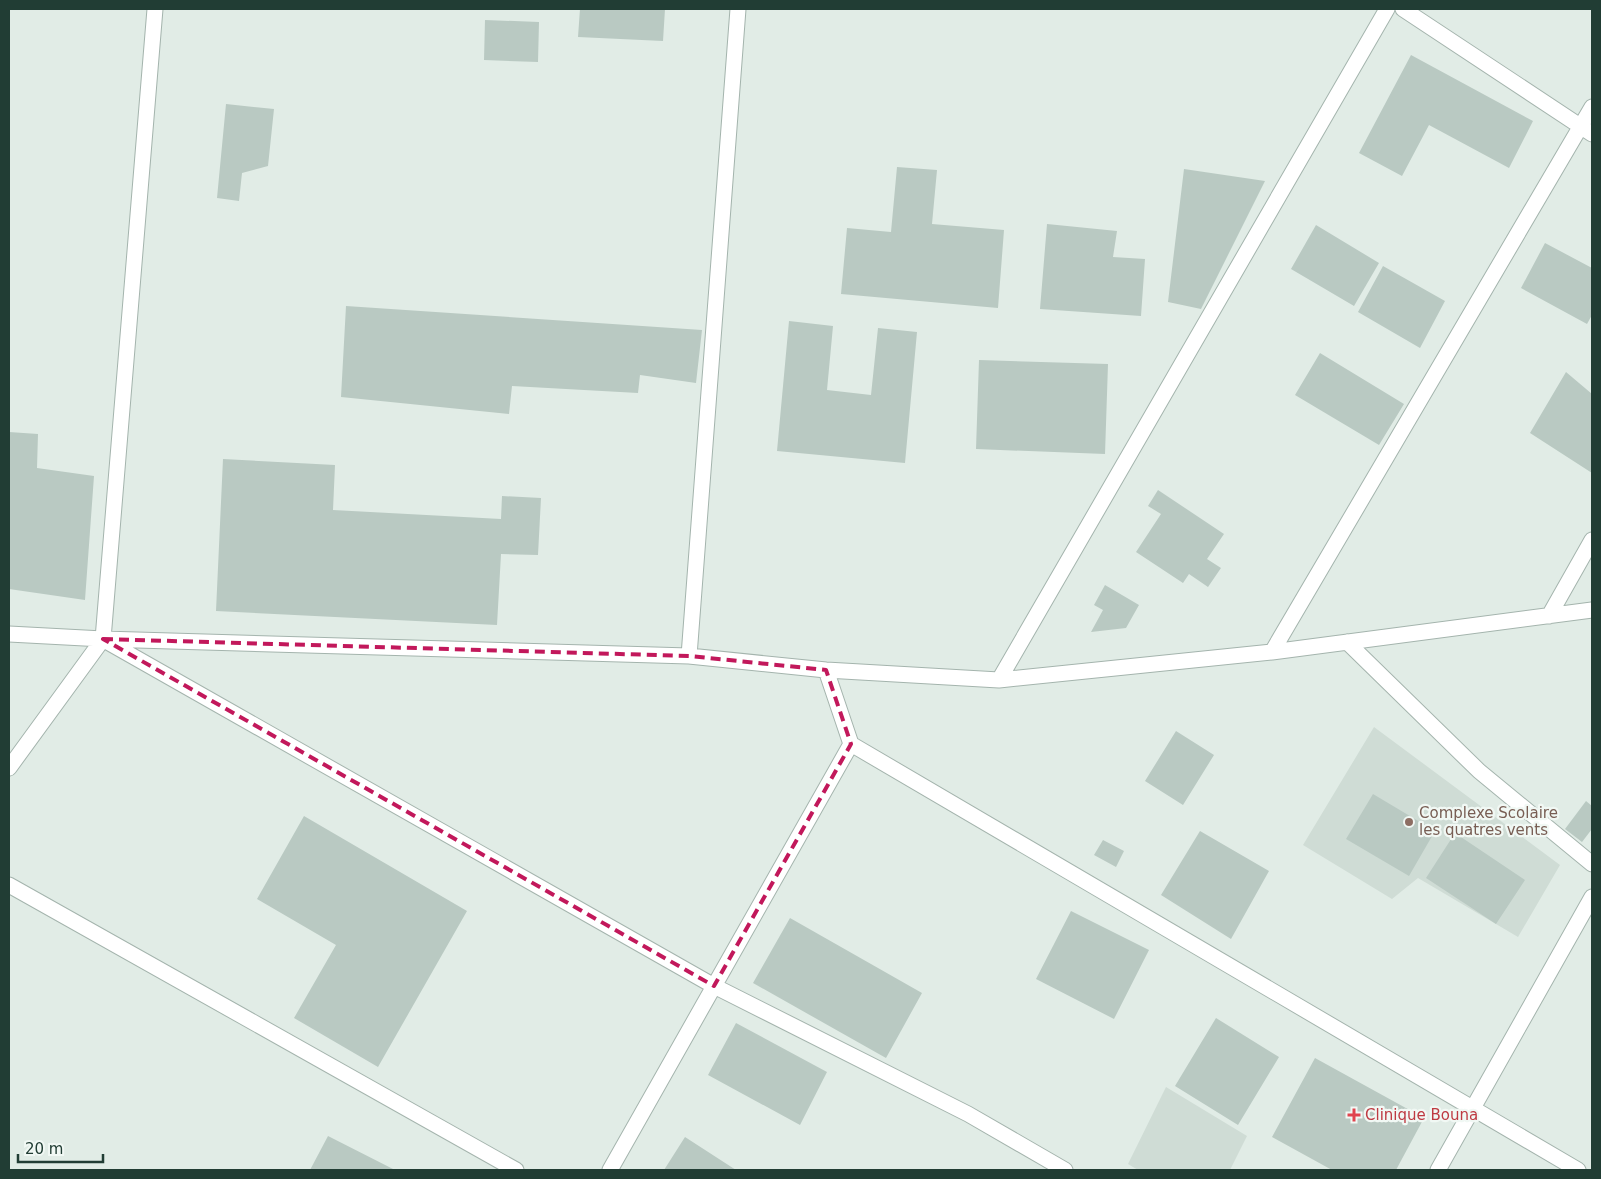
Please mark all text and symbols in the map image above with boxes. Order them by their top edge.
place label: Complexe Scolaire les quatres vents [1419,804,1558,839]
marker: Complexe Scolaire les quatres vents [1403,816,1415,828]
place label: Clinique Bouna [1365,1106,1478,1124]
marker: Clinique Bouna [1347,1108,1361,1122]
scale bar [18,1132,102,1164]
text: 20 m [25,1140,63,1158]

